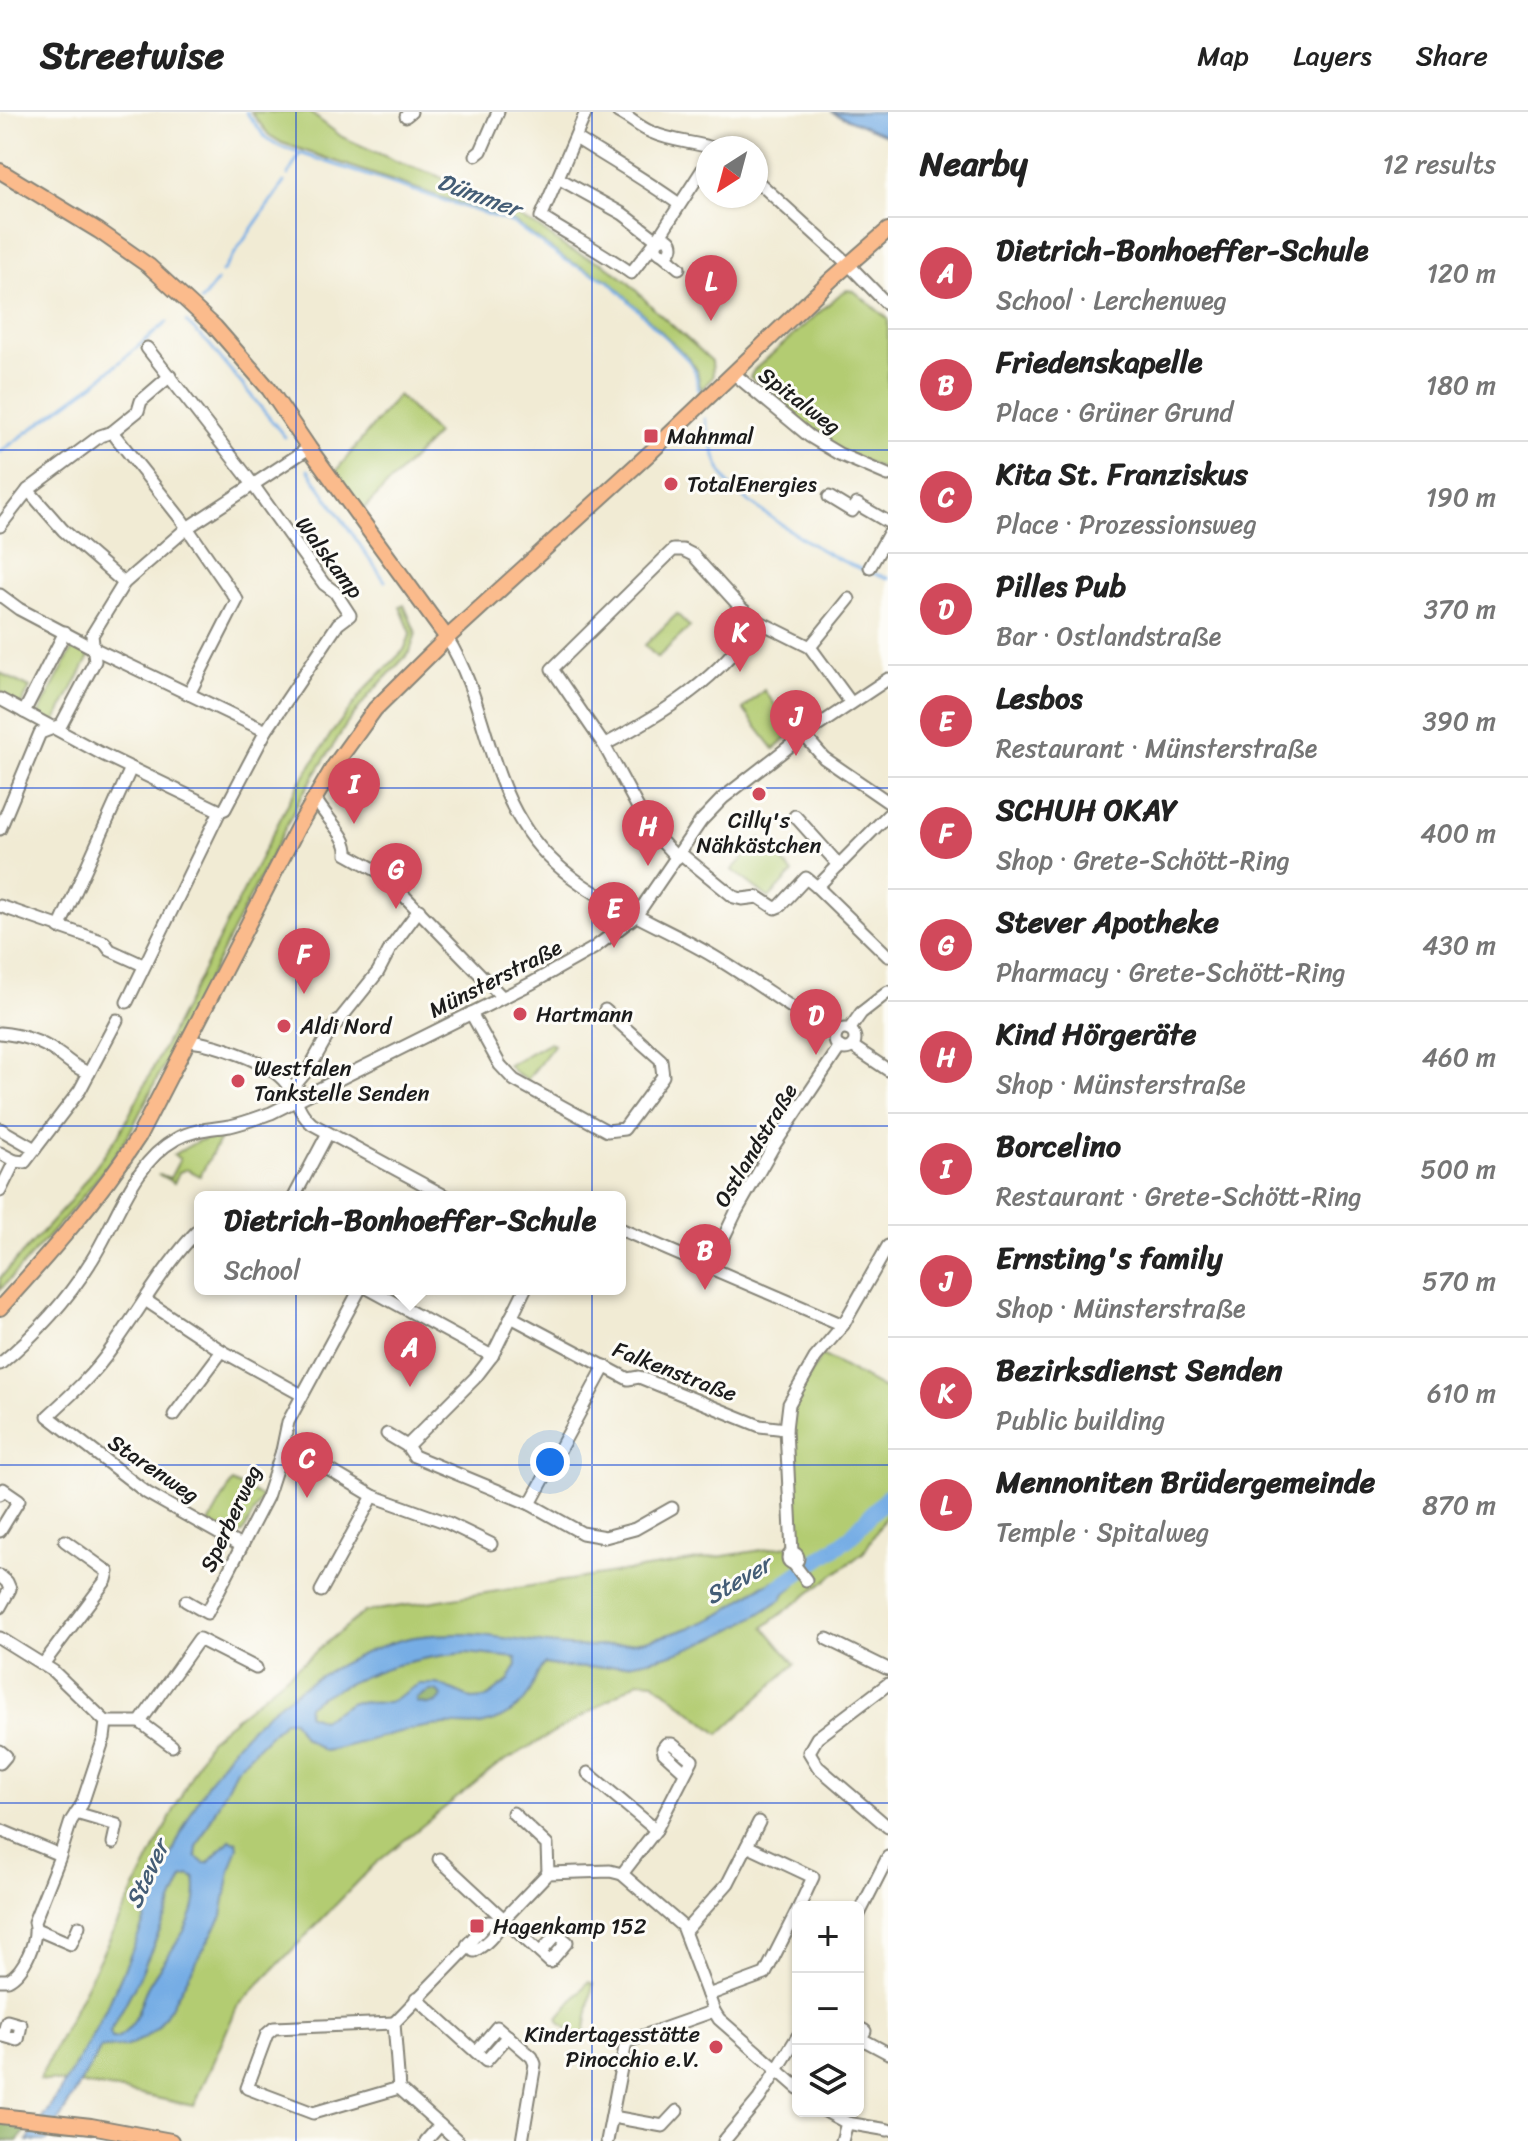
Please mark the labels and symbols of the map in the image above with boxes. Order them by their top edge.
north arrow [696,136,768,208]
water label: Dümmer [431,161,531,231]
pin: L [685,255,737,321]
street label: Spitalweg [750,356,850,445]
place label: Mahnmal [667,417,754,456]
marker: Mahnmal [642,427,660,445]
place label: TotalEnergies [687,465,817,504]
marker: TotalEnergies [662,475,680,493]
street label: Walskamp [285,507,374,608]
pin: K [714,606,766,672]
pin: J [770,690,822,756]
pin: I [328,758,380,824]
marker: Cilly's Nähkästchen [750,785,768,803]
pin: H [622,800,674,866]
place label: Cilly's Nähkästchen [697,801,822,865]
pin: G [370,843,422,909]
pin: E [588,882,640,948]
pin: F [278,928,330,994]
street label: Münsterstraße [421,928,569,1029]
pin: D [790,989,842,1055]
place label: Hartmann [536,995,633,1034]
marker: Hartmann [511,1005,529,1023]
place label: Aldi Nord [299,1007,393,1046]
marker: Aldi Nord [275,1017,293,1035]
place label: Westfalen Tankstelle Senden [254,1049,430,1113]
marker: Westfalen Tankstelle Senden [229,1072,247,1090]
street label: Ostlandstraße [703,1075,808,1215]
pin: B [679,1224,731,1290]
pin: A [384,1321,436,1387]
street label: Falkenstraße [607,1330,743,1413]
street label: Starenweg [100,1423,208,1514]
pin: C [281,1432,333,1498]
your location [530,1442,570,1482]
street label: Sperberweg [189,1458,272,1578]
water label: Stever [697,1542,783,1616]
water label: Stever [113,1829,183,1915]
place label: Hagenkamp 152 [493,1907,647,1946]
marker: Hagenkamp 152 [468,1917,486,1935]
place label: Kindertagesstätte Pinocchio e.V. [524,2015,700,2079]
marker: Kindertagesstätte Pinocchio e.V. [707,2038,725,2056]

